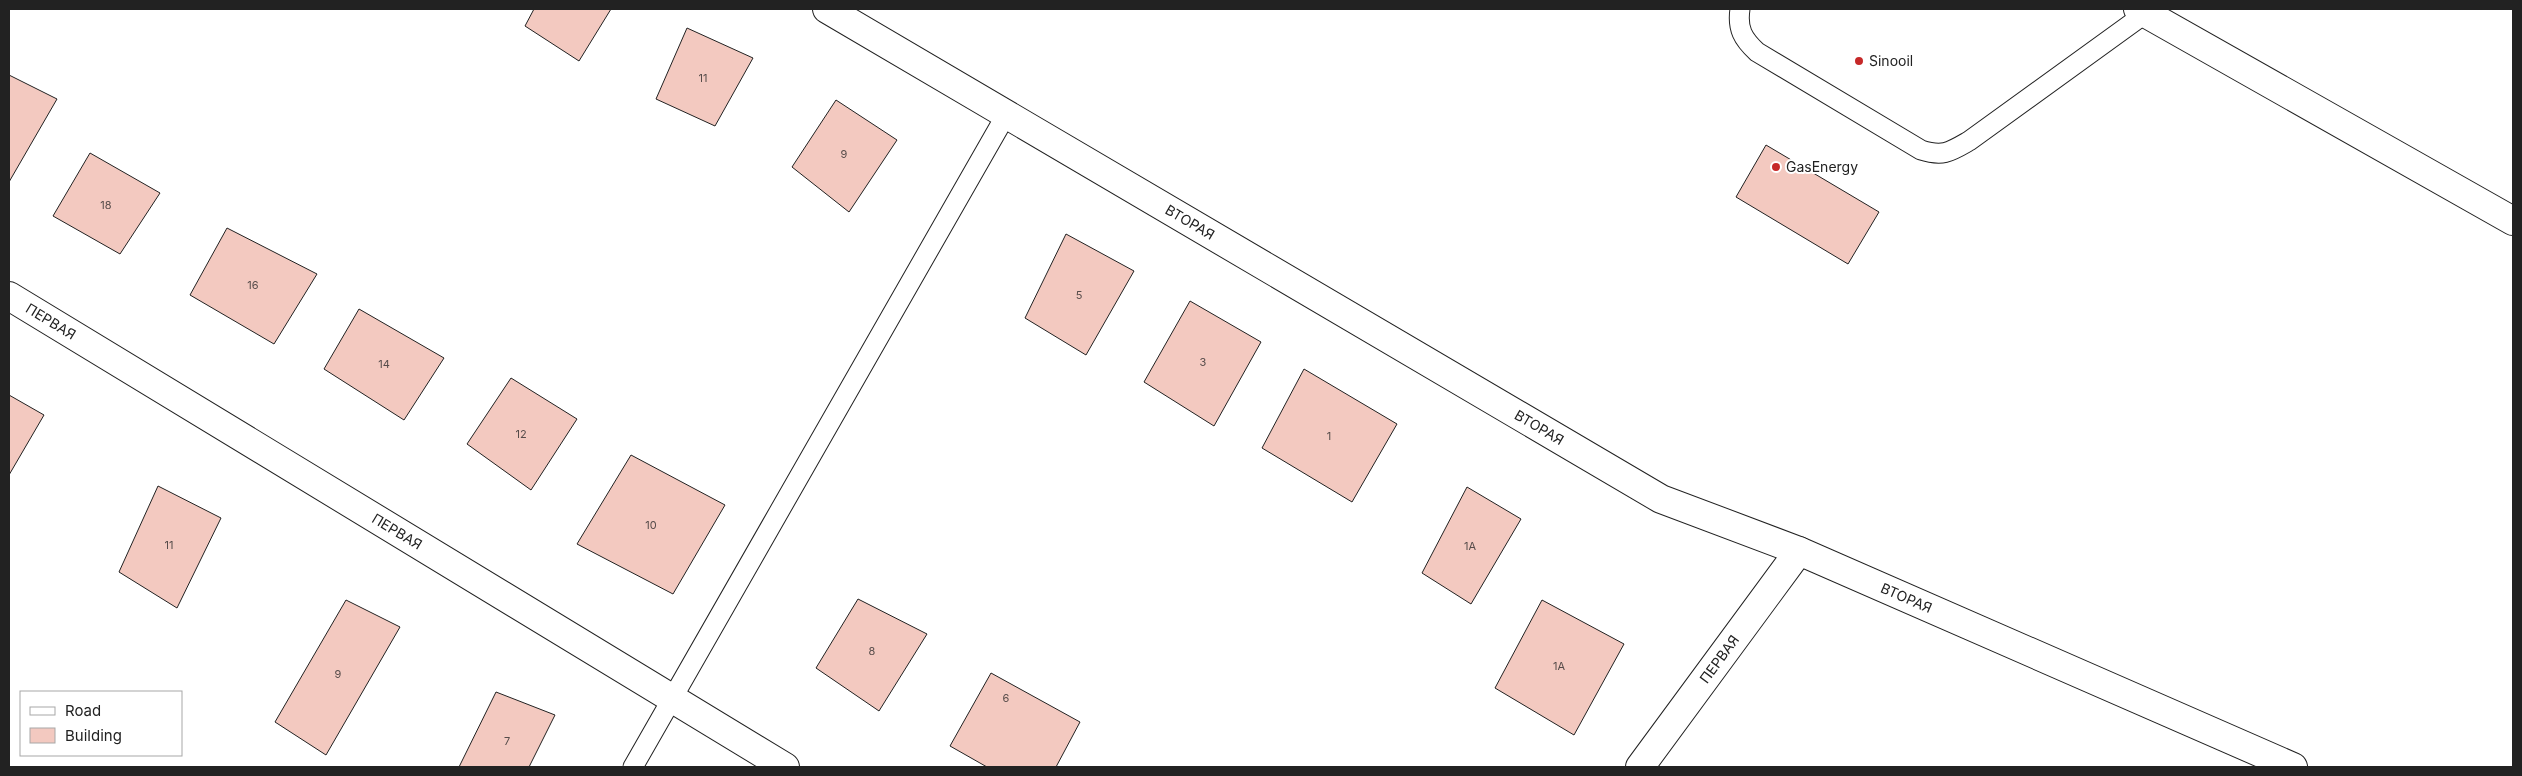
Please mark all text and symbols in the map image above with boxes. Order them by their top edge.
place label: Sinooil [1869,52,1913,69]
marker: Sinooil [1853,55,1865,67]
house number: 11 [699,71,707,85]
house number: 9 [841,147,848,161]
place label: GasEnergy [1786,158,1858,175]
marker: GasEnergy [1770,161,1782,173]
house number: 18 [100,198,112,212]
street label: ВТОРАЯ [1163,201,1218,243]
house number: 16 [247,278,259,292]
house number: 5 [1076,288,1083,302]
street label: ПЕРВАЯ [23,299,79,343]
house number: 3 [1200,355,1207,369]
house number: 14 [378,357,390,371]
street label: ВТОРАЯ [1512,406,1567,448]
house number: 12 [515,427,527,441]
house number: 1 [1327,429,1331,443]
street label: ПЕРВАЯ [369,509,426,553]
house number: 10 [645,518,657,532]
house number: 11 [165,538,173,552]
house number: 1А [1464,539,1476,553]
street label: ВТОРАЯ [1878,579,1935,616]
street label: ПЕРВАЯ [1696,631,1742,686]
house number: 8 [869,644,876,658]
house number: 1А [1553,659,1565,673]
house number: 9 [335,667,342,681]
legend [20,691,182,756]
house number: 6 [1003,691,1010,705]
text: Road [65,701,101,720]
text: Building [65,726,122,745]
house number: 7 [504,734,510,748]

